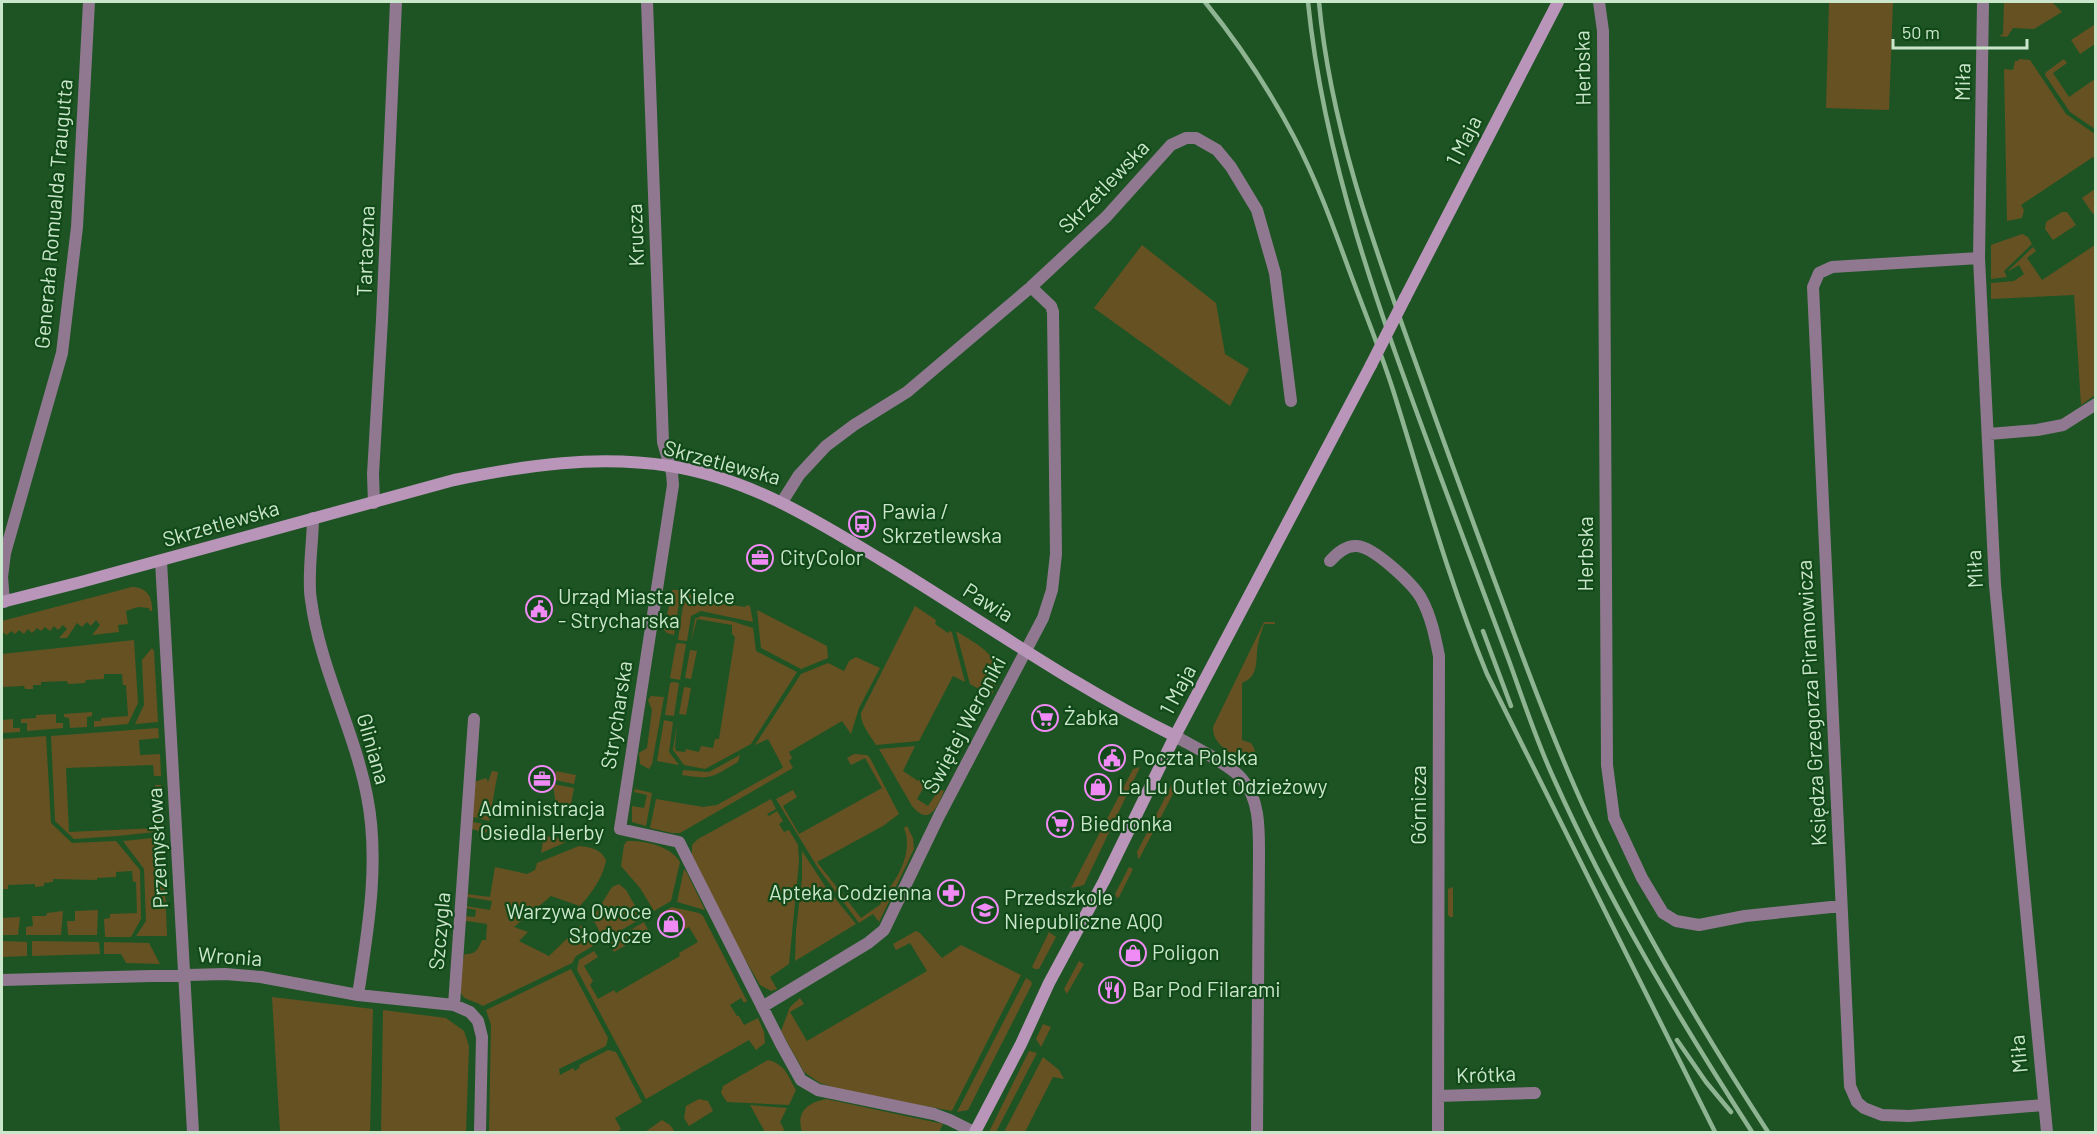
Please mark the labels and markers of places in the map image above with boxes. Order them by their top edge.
place label: Pawia / Skrzetlewska [882,498,1002,547]
bus stop icon: Pawia / Skrzetlewska [847,509,877,539]
office icon: CityColor [745,543,775,573]
place label: CityColor [780,544,864,569]
place label: Urząd Miasta Kielce - Strycharska [558,583,735,632]
public building icon: Urząd Miasta Kielce - Strycharska [524,594,554,624]
supermarket icon: Żabka [1030,703,1060,733]
place label: Żabka [1064,704,1119,729]
public building icon: Poczta Polska [1097,743,1127,773]
place label: Poczta Polska [1132,744,1258,769]
office icon: Administracja Osiedla Herby [527,764,557,794]
shop icon: La Lu Outlet Odzieżowy [1083,772,1113,802]
place label: La Lu Outlet Odzieżowy [1118,773,1328,798]
place label: Administracja Osiedla Herby [479,795,605,844]
supermarket icon: Biedronka [1045,809,1075,839]
place label: Biedronka [1080,810,1173,835]
pharmacy icon: Apteka Codzienna [936,878,966,908]
place label: Apteka Codzienna [769,879,932,904]
place label: Przedszkole Niepubliczne AQQ [1004,884,1163,933]
school or university icon: Przedszkole Niepubliczne AQQ [970,895,1000,925]
place label: Warzywa Owoce Słodycze [506,898,652,947]
shop icon: Warzywa Owoce Słodycze [656,909,686,939]
shop icon: Poligon [1118,938,1148,968]
place label: Poligon [1152,939,1220,964]
restaurant icon: Bar Pod Filarami [1097,975,1127,1005]
place label: Bar Pod Filarami [1132,976,1281,1001]

